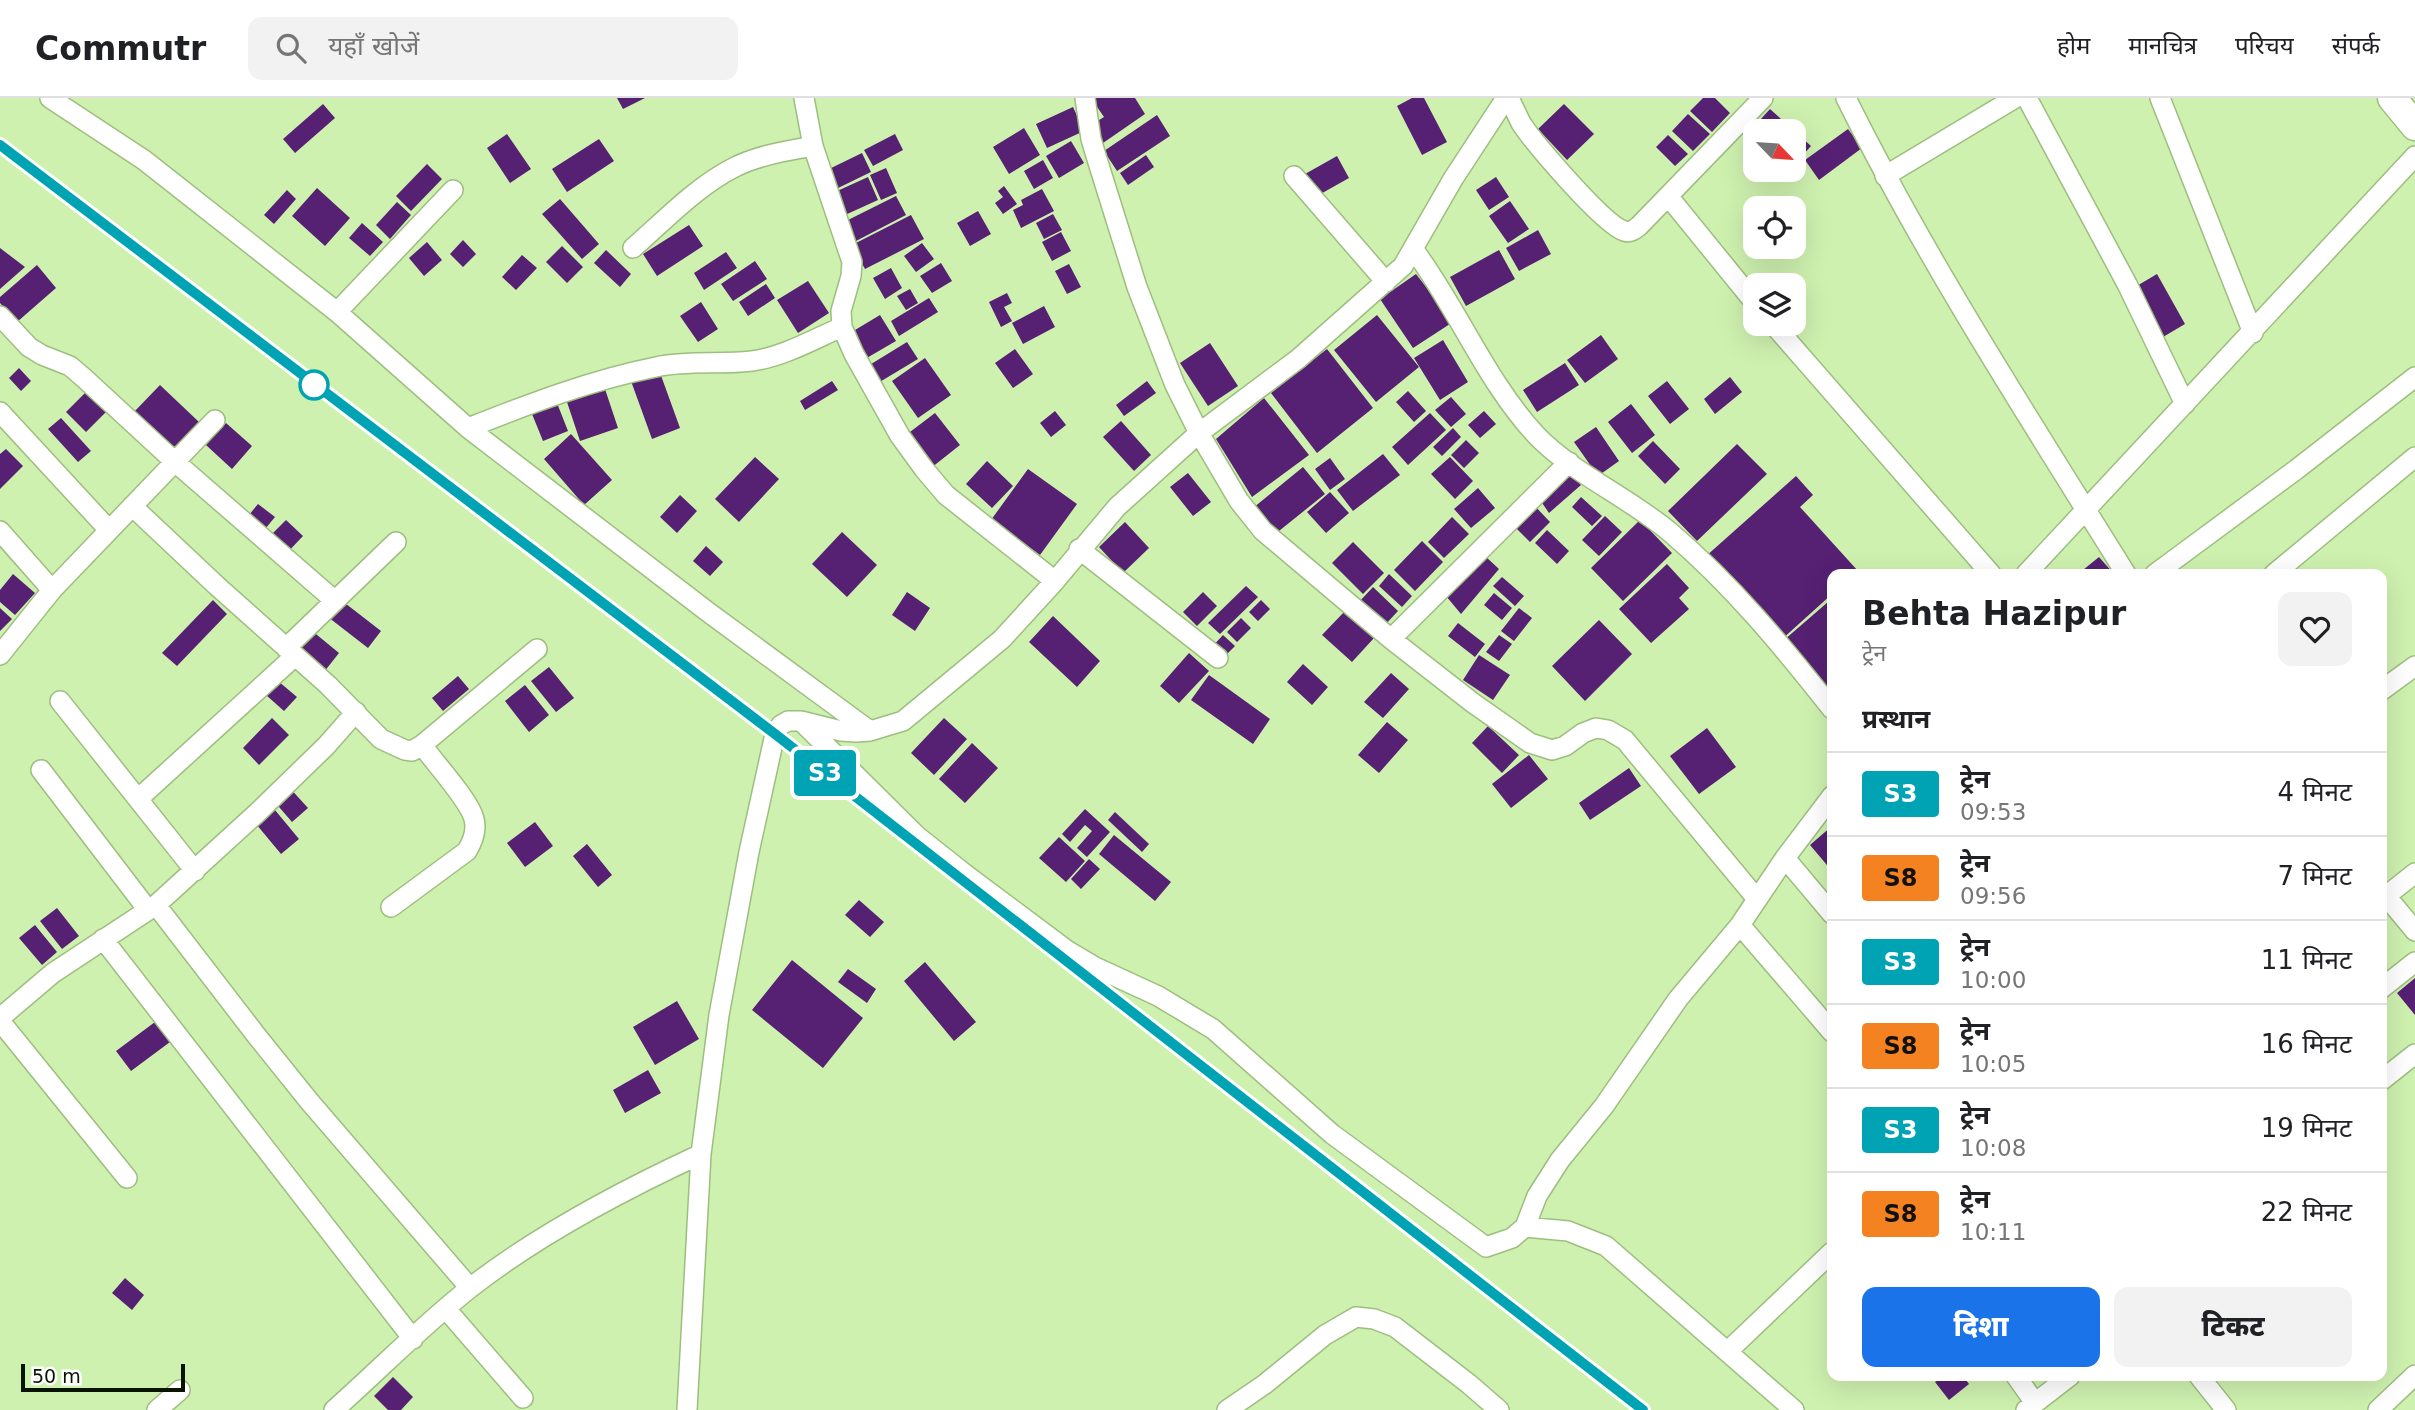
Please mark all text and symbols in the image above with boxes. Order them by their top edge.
search box [248,17,738,80]
text: Commutr [35,29,206,68]
icon: search [272,29,310,67]
text: यहाँ खोजें [328,31,419,61]
text: होम [2057,32,2090,60]
text: मानचित्र [2128,32,2197,60]
text: परिचय [2235,32,2294,60]
text: संपर्क [2332,32,2380,60]
north arrow [1743,119,1806,182]
map controls [1743,119,1806,336]
button: locate [1743,196,1806,259]
button: layers [1743,273,1806,336]
unlabelled marker [299,370,329,400]
button: heart [2278,592,2352,666]
text: Behta Hazipur [1862,594,2126,633]
text: ट्रेन [1862,640,1886,666]
text: प्रस्थान [1862,704,1930,734]
line badge: S3 [794,750,856,796]
text: S3 [808,759,842,787]
text: ट्रेन [1960,764,1990,794]
text: 4 मिनट [2277,777,2352,807]
text: S3 [1884,780,1917,808]
text: 09:53 [1960,799,2026,825]
text: ट्रेन [1960,848,1990,878]
text: 7 मिनट [2277,861,2352,891]
text: S8 [1884,864,1917,892]
text: 09:56 [1960,883,2026,909]
text: ट्रेन [1960,932,1990,962]
text: 11 मिनट [2261,945,2352,975]
text: S3 [1884,948,1917,976]
text: 10:00 [1960,967,2026,993]
text: ट्रेन [1960,1016,1990,1046]
text: 16 मिनट [2261,1029,2352,1059]
text: S8 [1884,1032,1917,1060]
text: 10:05 [1960,1051,2026,1077]
text: ट्रेन [1960,1100,1990,1130]
text: 19 मिनट [2261,1113,2352,1143]
text: S3 [1884,1116,1917,1144]
text: 10:08 [1960,1135,2026,1161]
text: ट्रेन [1960,1184,1990,1214]
text: 22 मिनट [2261,1197,2352,1227]
text: S8 [1884,1200,1917,1228]
text: 10:11 [1960,1219,2026,1245]
button: दिशा [1862,1287,2100,1367]
button: टिकट [2114,1287,2352,1367]
scale bar [21,1361,186,1393]
text: 50 m [32,1365,81,1387]

